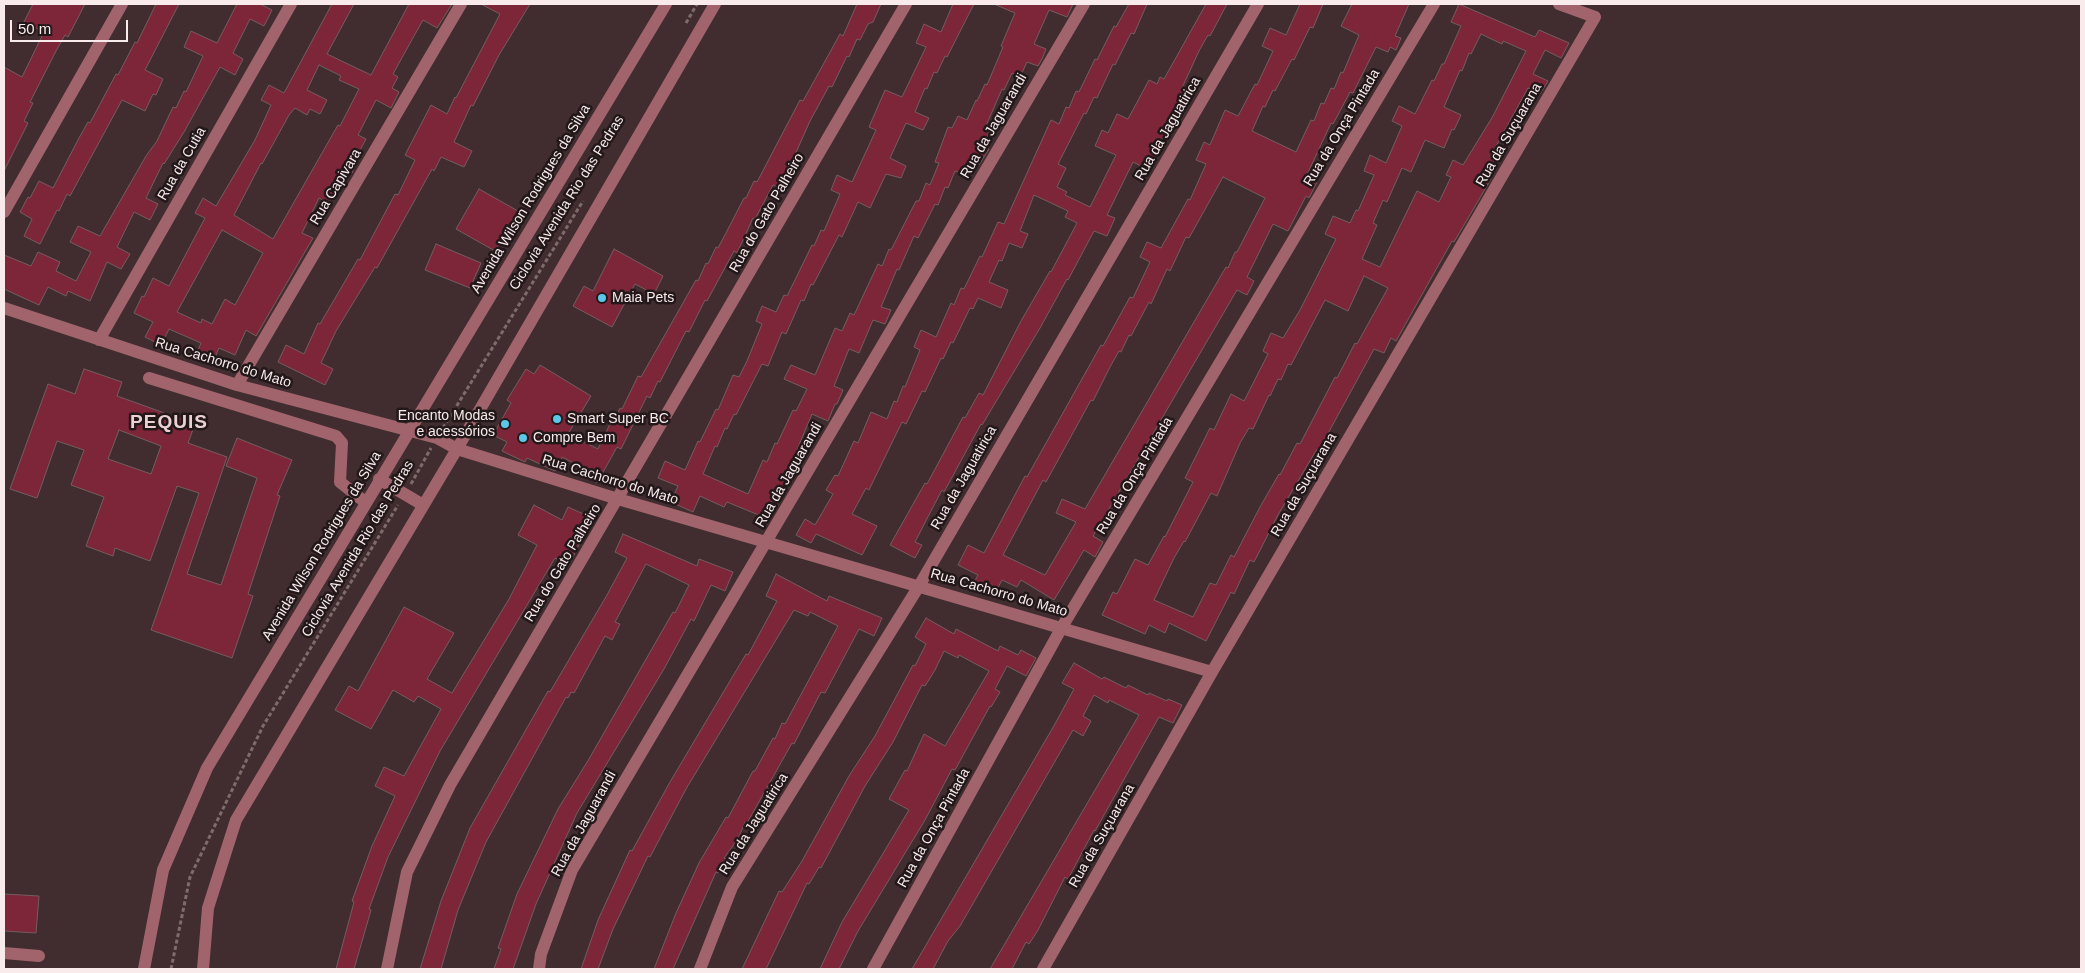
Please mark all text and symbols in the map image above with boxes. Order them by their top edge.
scale bar [12,10,130,42]
text: 50 m [18,20,51,37]
street label: Rua da Onça Pintada [1300,66,1384,190]
street label: Rua da Jaguarandi [957,71,1031,181]
street label: Rua da Jaguatirica [1132,74,1204,184]
street label: Rua da Suçuarana [1473,80,1545,190]
street label: Avenida Wilson Rodrigues da Silva [468,101,594,297]
street label: Ciclovia Avenida Rio das Pedras [506,113,628,293]
street label: Rua da Cutia [154,124,210,204]
street label: Rua Capivara [307,146,365,228]
street label: Rua do Gato Palheiro [726,150,808,276]
place label: Maia Pets [612,290,674,306]
marker: Maia Pets [596,292,608,304]
street label: Rua Cachorro do Mato [153,334,293,392]
place label: Encanto Modas e acessórios [398,408,495,441]
place label: Smart Super BC [567,411,669,427]
district label: PEQUIS [129,412,209,434]
marker: Smart Super BC [551,413,563,425]
street label: Rua da Onça Pintada [1093,414,1177,538]
marker: Encanto Modas e acessórios [499,418,511,430]
street label: Rua da Jaguarandi [752,420,826,530]
street label: Rua da Jaguatirica [928,423,1000,533]
place label: Compre Bem [533,430,615,446]
street label: Rua da Suçuarana [1268,430,1340,540]
marker: Compre Bem [517,432,529,444]
street label: Avenida Wilson Rodrigues da Silva [259,448,385,644]
street label: Rua Cachorro do Mato [540,451,680,509]
street label: Ciclovia Avenida Rio das Pedras [299,458,417,640]
street label: Rua do Gato Palheiro [521,501,605,625]
street label: Rua Cachorro do Mato [929,565,1069,621]
street label: Rua da Onça Pintada [894,765,974,891]
street label: Rua da Jaguarandi [548,768,620,880]
street label: Rua da Jaguatirica [716,770,792,878]
street label: Rua da Suçuarana [1066,781,1138,891]

